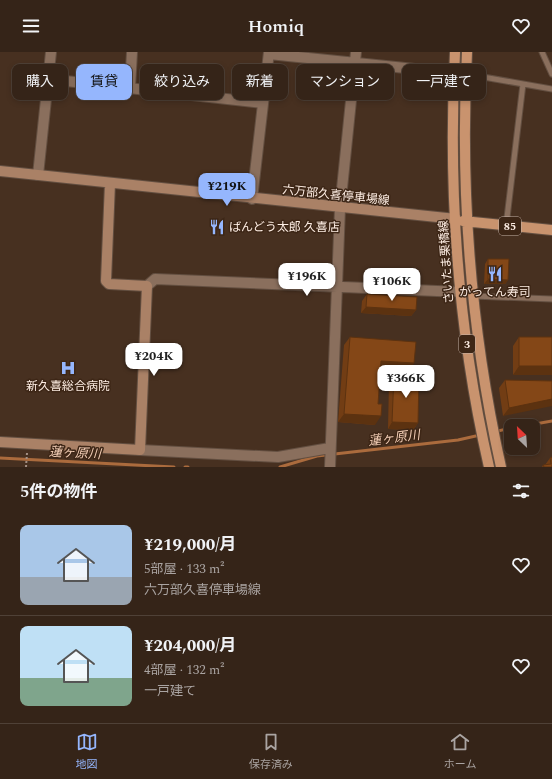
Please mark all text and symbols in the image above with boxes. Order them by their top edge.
text: Homiq [248,13,304,40]
icon: menu [20,15,42,37]
icon: heart [510,15,532,37]
chip: 購入 [12,64,68,100]
chip: 賃貸 [76,64,132,100]
chip: 絞り込み [140,64,224,100]
chip: 新着 [232,64,288,100]
chip: マンション [296,64,394,100]
chip: 一戸建て [402,64,486,100]
pin: ¥219K [199,173,255,207]
text: ¥219K [207,176,247,196]
street label: 六万部久喜停車場線 [281,180,391,211]
road number: 85 [499,217,521,235]
restaurant icon: ばんどう太郎 久喜店 [208,218,226,236]
place label: ばんどう太郎 久喜店 [229,218,340,237]
street label: さいたま栗橋線 [434,220,459,304]
pin: ¥196K [279,263,335,297]
restaurant icon: がってん寿司 [486,265,504,283]
text: ¥196K [287,266,327,286]
pin: ¥106K [364,268,420,302]
text: ¥106K [372,271,412,291]
place label: がってん寿司 [459,283,531,302]
road number: 3 [459,335,475,353]
pin: ¥204K [126,343,182,377]
text: ¥204K [134,346,174,366]
hospital icon: 新久喜総合病院 [59,359,77,377]
pin: ¥366K [378,365,434,399]
text: ¥366K [386,368,426,388]
place label: 新久喜総合病院 [26,377,110,396]
north arrow [504,419,540,455]
map controls [504,419,540,455]
water label: 蓮ヶ原川 [367,425,423,451]
water label: 蓮ヶ原川 [48,442,103,464]
text: 5件の物件 [20,479,98,505]
icon: filters [510,480,532,502]
text: ¥219,000/月 [144,532,237,558]
icon: home [52,541,100,589]
icon: heart [510,554,532,576]
text: 5部屋 · 133 m² [144,559,224,579]
text: 六万部久喜停車場線 [144,580,261,600]
text: ¥204,000/月 [144,633,237,659]
icon: home [52,642,100,690]
icon: heart [510,655,532,677]
text: 4部屋 · 132 m² [144,660,224,680]
text: 一戸建て [144,681,196,701]
tab: 地図 [76,731,98,773]
tab: 保存済み [249,731,293,773]
tab: ホーム [444,731,476,773]

